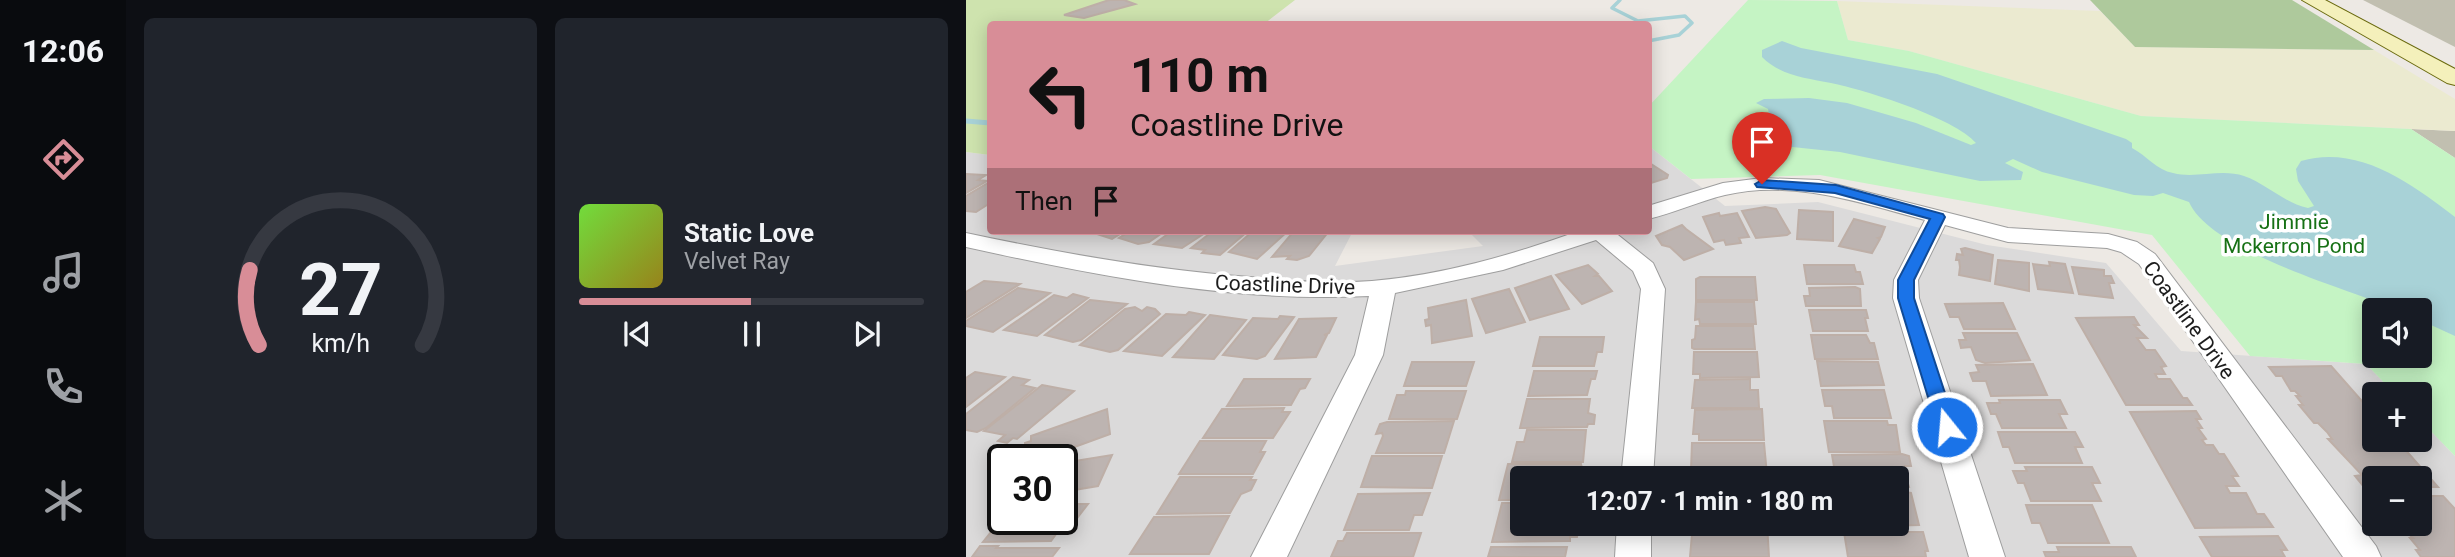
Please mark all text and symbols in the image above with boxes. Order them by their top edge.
text: 12:06 [22,32,104,70]
text: 110 m [1130,47,1269,104]
icon: left [1015,49,1106,140]
text: Coastline Drive [1130,106,1344,144]
pin [1732,112,1792,184]
icon: arrive [1743,123,1781,161]
icon: directions [39,135,88,184]
icon: arrive [1087,182,1125,220]
text: Then [1015,186,1073,216]
park label: Jimmie Mckerron Pond [2223,210,2365,258]
text: Static Love [684,218,814,248]
text: 27 [299,247,382,333]
icon: music [39,248,88,297]
text: Velvet Ray [684,248,790,275]
street label: Coastline Drive [2138,256,2240,384]
street label: Coastline Drive [1215,271,1355,299]
map controls [2362,298,2432,536]
button: sound [2362,298,2432,368]
icon: previous [618,315,656,353]
icon: pause [733,315,771,353]
icon: next [848,315,886,353]
text: km/h [311,328,370,357]
icon: phone [39,362,88,411]
button: + [2362,382,2432,452]
position arrow [1910,390,1984,464]
speed limit sign: 30 [987,444,1078,535]
button: − [2362,466,2432,536]
icon: climate [39,476,88,525]
text: 12:07 · 1 min · 180 m [1586,486,1833,516]

